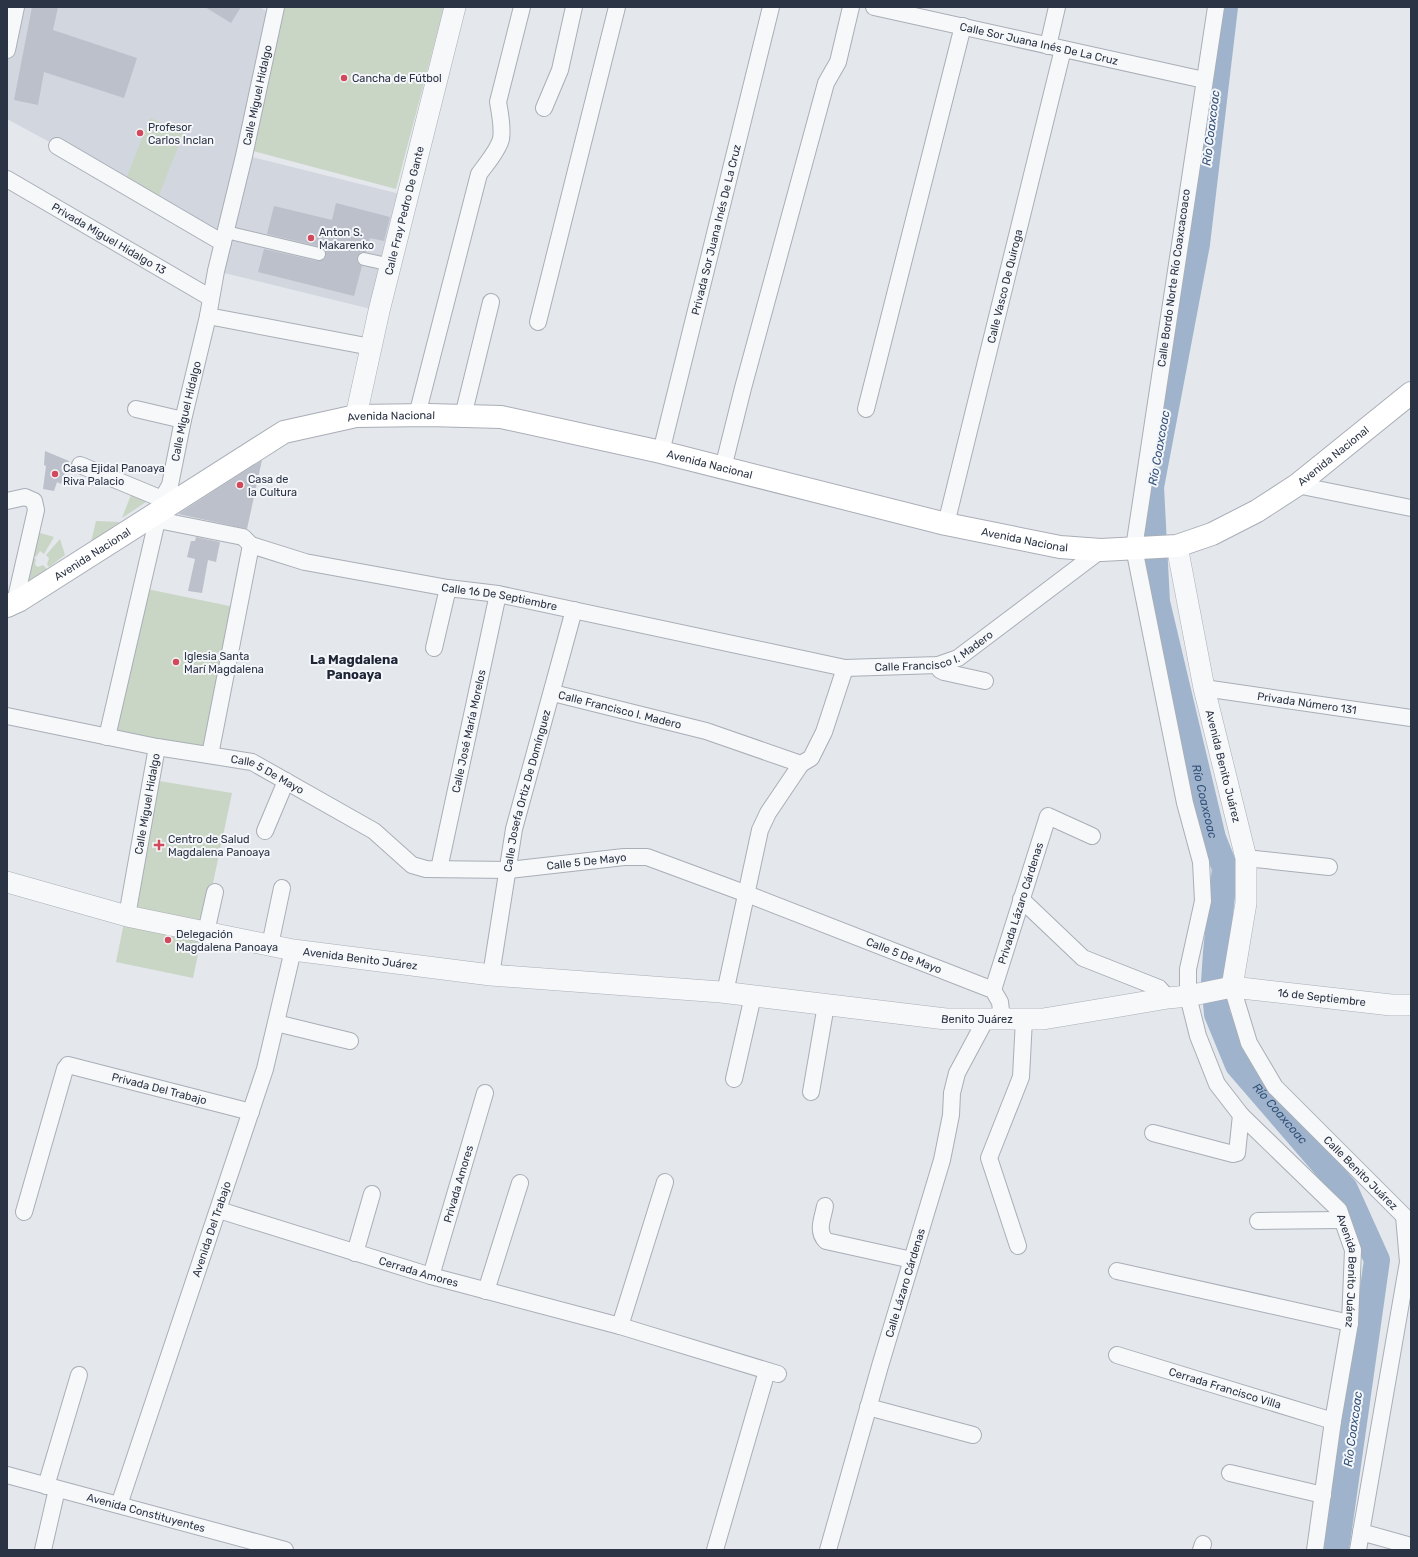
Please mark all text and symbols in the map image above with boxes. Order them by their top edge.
street label: Calle Sor Juana Inés De La Cruz [959,20,1120,67]
street label: Calle Miguel Hidalgo [240,44,274,147]
place label: Cancha de Fútbol [352,72,442,85]
marker: Cancha de Fútbol [339,73,349,83]
water label: Río Coaxcoac [1199,89,1223,167]
place label: Profesor Carlos Inclan [148,121,214,147]
marker: Profesor Carlos Inclan [135,128,145,138]
street label: Privada Sor Juana Inés De La Cruz [689,143,743,316]
street label: Calle Fray Pedro De Gante [382,145,426,276]
street label: Calle Bordo Norte Río Coaxcacoaco [1155,188,1193,368]
street label: Privada Miguel Hidalgo 13 [49,200,169,277]
place label: Anton S. Makarenko [319,226,374,252]
street label: Calle Vasco De Quiroga [984,228,1025,344]
marker: Anton S. Makarenko [306,233,316,243]
street label: Calle Miguel Hidalgo [168,360,203,462]
street label: Avenida Nacional [346,408,435,424]
water label: Río Coaxcoac [1146,409,1173,487]
street label: Avenida Nacional [1295,423,1371,489]
street label: Avenida Nacional [665,447,754,481]
place label: Casa Ejidal Panoaya Riva Palacio [63,462,165,488]
marker: Casa Ejidal Panoaya Riva Palacio [50,469,60,479]
place label: Casa de la Cultura [248,473,297,499]
marker: Casa de la Cultura [235,480,245,490]
street label: Avenida Nacional [52,525,133,583]
street label: Avenida Nacional [980,525,1068,554]
street label: Calle 16 De Septiembre [440,580,558,613]
street label: Calle Francisco I. Madero [874,628,995,674]
place label: Iglesia Santa Marí Magdalena [184,650,264,676]
district label: La Magdalena Panoaya [310,652,398,682]
marker: Iglesia Santa Marí Magdalena [171,657,181,667]
street label: Calle José María Morelos [449,668,488,794]
street label: Calle Francisco I. Madero [557,688,683,731]
street label: Privada Número 131 [1256,689,1358,717]
street label: Calle Josefa Ortiz De Domínguez [501,708,553,873]
street label: Avenida Benito Juárez [1203,708,1244,824]
street label: Calle Miguel Hidalgo [132,752,162,855]
street label: Calle 5 De Mayo [230,752,306,797]
water label: Río Coaxcoac [1189,763,1220,840]
place label: Centro de Salud Magdalena Panoaya [168,833,270,859]
marker: Centro de Salud Magdalena Panoaya [153,839,165,851]
street label: Privada Lázaro Cárdenas [995,840,1046,966]
street label: Calle 5 De Mayo [546,850,627,872]
place label: Delegación Magdalena Panoaya [176,928,278,954]
marker: Delegación Magdalena Panoaya [163,935,173,945]
street label: Calle 5 De Mayo [864,935,944,976]
street label: Avenida Benito Juárez [302,945,419,972]
street label: 16 de Septiembre [1277,986,1366,1009]
street label: Benito Juárez [940,1012,1013,1026]
street label: Privada Del Trabajo [110,1070,208,1107]
water label: Río Coaxcoac [1250,1080,1310,1147]
street label: Calle Benito Juárez [1321,1133,1401,1213]
street label: Privada Amores [441,1143,476,1224]
street label: Avenida Del Trabajo [189,1180,233,1279]
street label: Avenida Benito Juárez [1334,1212,1360,1329]
street label: Calle Lázaro Cárdenas [882,1226,928,1339]
street label: Cerrada Amores [377,1254,460,1290]
street label: Cerrada Francisco Villa [1167,1365,1283,1411]
water label: Río Coaxcoac [1341,1390,1365,1468]
street label: Avenida Constituyentes [85,1490,207,1535]

